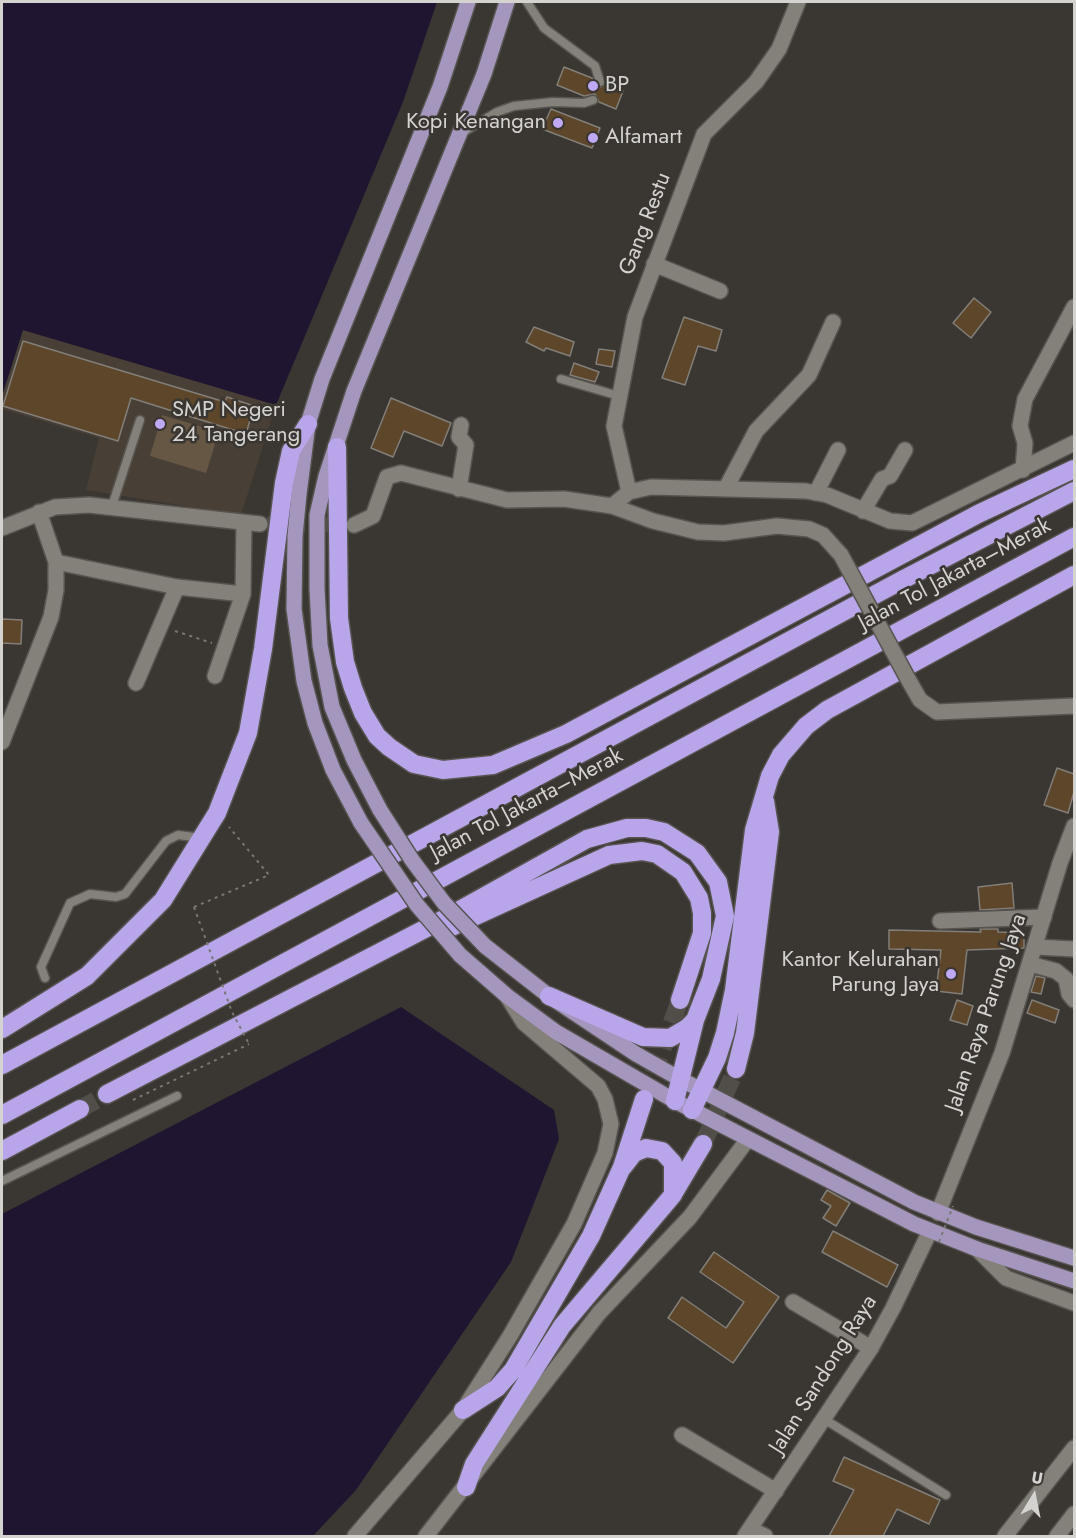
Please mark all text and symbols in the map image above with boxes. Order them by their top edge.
place label: BP [605,73,629,99]
marker: BP [586,79,600,93]
place label: Kopi Kenangan [406,110,546,136]
marker: Kopi Kenangan [551,116,565,130]
place label: Alfamart [605,125,682,151]
marker: Alfamart [586,131,600,145]
street label: Gang Restu [614,169,678,279]
place label: SMP Negeri 24 Tangerang [172,398,300,450]
marker: SMP Negeri 24 Tangerang [153,417,167,431]
street label: Jalan Tol Jakarta–Merak [854,513,1056,637]
street label: Jalan Tol Jakarta–Merak [426,743,628,867]
street label: Jalan Raya Parung Jaya [941,911,1033,1115]
place label: Kantor Kelurahan Parung Jaya [781,948,939,999]
marker: Kantor Kelurahan Parung Jaya [944,967,958,981]
street label: Jalan Sandong Raya [765,1291,883,1459]
text: U [1030,1465,1045,1490]
north arrow [1004,1466,1064,1526]

